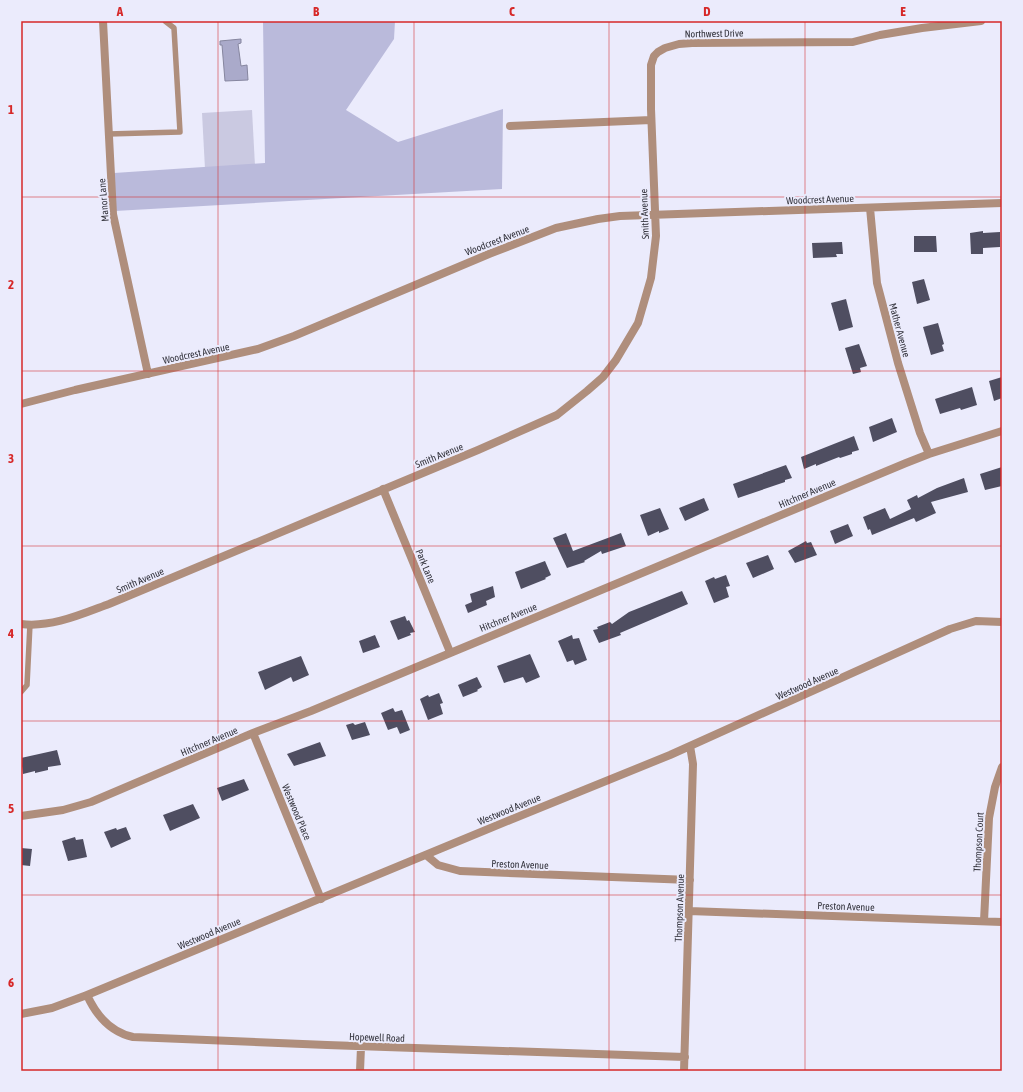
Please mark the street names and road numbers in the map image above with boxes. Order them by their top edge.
street label: Northwest Drive [685,27,744,40]
street label: Manor Lane [96,178,111,222]
street label: Smith Avenue [638,188,651,239]
street label: Woodcrest Avenue [786,193,855,206]
street label: Woodcrest Avenue [464,223,531,258]
street label: Mather Avenue [887,302,912,359]
street label: Woodcrest Avenue [162,341,231,366]
street label: Smith Avenue [414,441,465,470]
street label: Hitchner Avenue [777,476,838,510]
street label: Park Lane [413,547,438,585]
street label: Smith Avenue [115,565,166,595]
street label: Hitchner Avenue [478,601,539,634]
street label: Westwood Avenue [774,665,840,702]
street label: Hitchner Avenue [179,724,240,758]
street label: Westwood Place [280,783,313,842]
street label: Westwood Avenue [476,792,543,827]
street label: Thompson Court [971,812,986,872]
street label: Preston Avenue [491,858,549,871]
street label: Thompson Avenue [673,873,686,942]
street label: Preston Avenue [817,900,875,913]
street label: Westwood Avenue [176,915,243,952]
street label: Hopewell Road [349,1031,405,1044]

